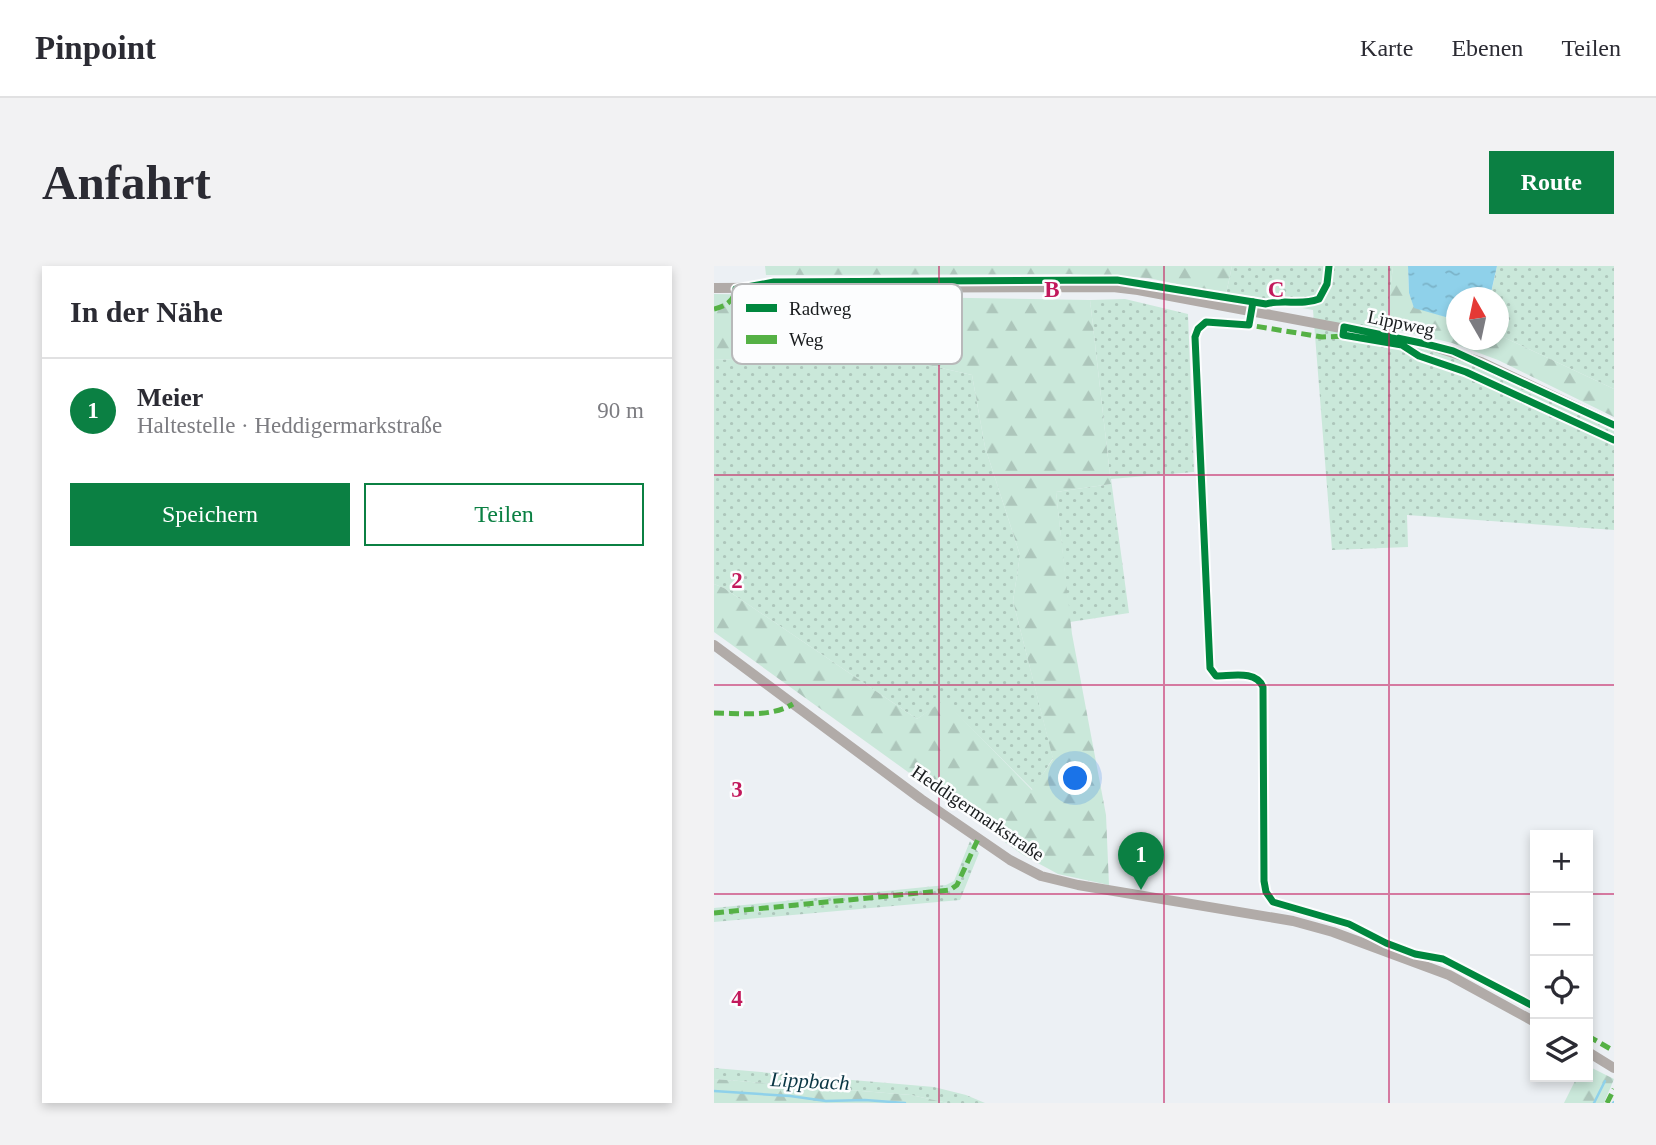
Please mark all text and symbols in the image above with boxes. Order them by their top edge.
text: Pinpoint [35,30,156,66]
text: Karte [1360,35,1413,61]
text: Ebenen [1451,35,1523,61]
text: Teilen [1561,35,1621,61]
button: Route [1489,151,1614,214]
text: Anfahrt [42,155,211,210]
text: B [1044,277,1060,302]
text: C [1268,277,1284,302]
legend [732,284,962,364]
north arrow [1446,287,1509,350]
text: In der Nähe [70,295,223,328]
text: Radweg [789,298,852,319]
street label: Lippweg [1366,306,1437,340]
text: Weg [789,329,824,350]
text: Meier [137,383,203,412]
text: 1 [87,398,99,423]
text: 90 m [597,398,644,423]
text: Haltestelle · Heddigermarkstraße [137,413,442,438]
button: Speichern [70,483,350,546]
button: Teilen [364,483,644,546]
text: 2 [731,568,743,593]
street label: Heddigermarkstraße [908,761,1048,865]
your location [1058,761,1092,795]
text: 3 [731,777,743,802]
map controls [1530,830,1593,1082]
button: + [1530,830,1593,893]
pin: 1 [1118,832,1164,890]
button: − [1530,893,1593,956]
button: locate [1530,956,1593,1019]
text: 4 [731,986,743,1011]
button: layers [1530,1019,1593,1082]
water label: Lippbach [769,1067,850,1095]

